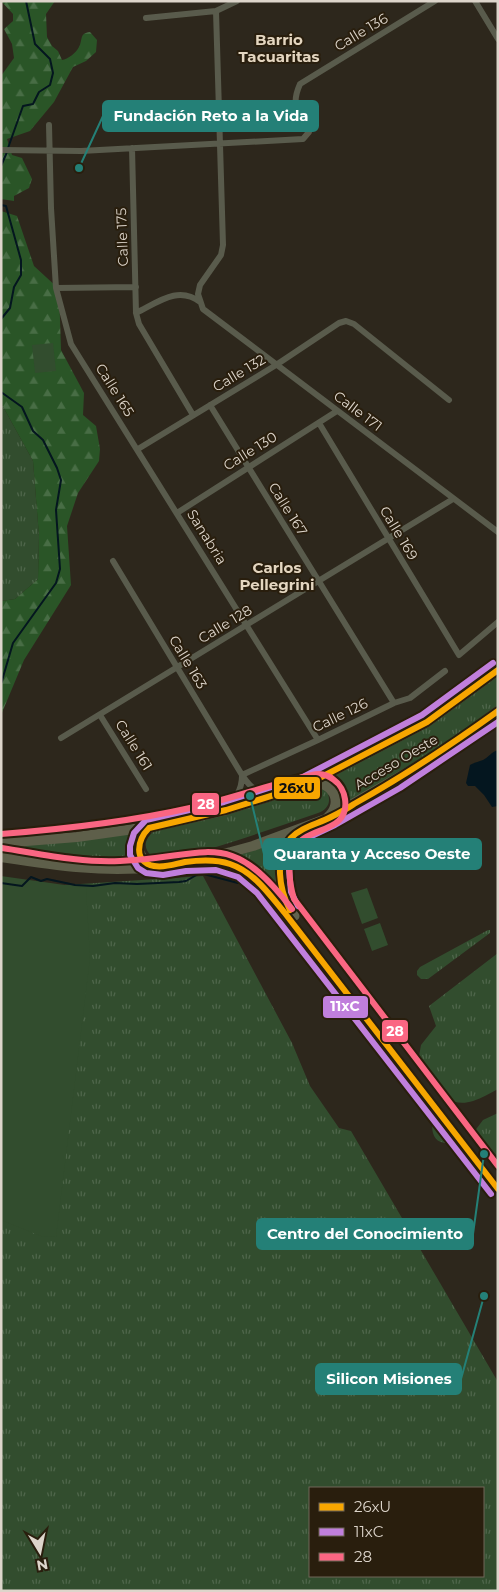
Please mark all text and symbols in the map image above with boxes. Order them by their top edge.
street label: Calle 136 [331,9,391,55]
district label: Barrio Tacuaritas [238,30,320,66]
callout: Fundación Reto a la Vida [103,101,318,131]
text: Fundación Reto a la Vida [113,106,309,125]
street label: Calle 175 [112,207,132,267]
street label: Calle 132 [209,350,269,396]
street label: Calle 165 [92,360,138,420]
street label: Calle 171 [330,387,386,435]
street label: Calle 130 [220,427,280,475]
street label: Calle 167 [265,479,311,539]
street label: Calle 169 [376,503,422,563]
street label: Sanabria [183,506,231,568]
district label: Carlos Pellegrini [239,558,315,594]
street label: Calle 128 [195,601,255,647]
street label: Calle 163 [165,632,211,692]
street label: Calle 126 [309,694,371,736]
street label: Calle 161 [111,716,157,774]
street label: Acceso Oeste [351,730,441,794]
line badge: 26xU [273,776,321,800]
text: 26xU [279,779,315,797]
line badge: 28 [191,792,220,816]
text: 28 [197,795,215,813]
callout: Quaranta y Acceso Oeste [264,839,481,869]
text: Quaranta y Acceso Oeste [274,844,470,863]
line badge: 11xC [322,995,369,1019]
text: 11xC [330,997,360,1015]
line badge: 28 [381,1019,409,1043]
text: 28 [386,1022,404,1040]
callout: Centro del Conocimiento [257,1219,473,1249]
text: Centro del Conocimiento [267,1224,463,1243]
callout: Silicon Misiones [316,1364,461,1394]
text: Silicon Misiones [326,1369,452,1388]
legend [309,1487,484,1577]
text: 26xU [354,1497,391,1516]
text: 11xC [354,1522,384,1541]
north arrow [15,1527,65,1577]
text: 28 [354,1547,372,1566]
text: N [35,1555,49,1575]

